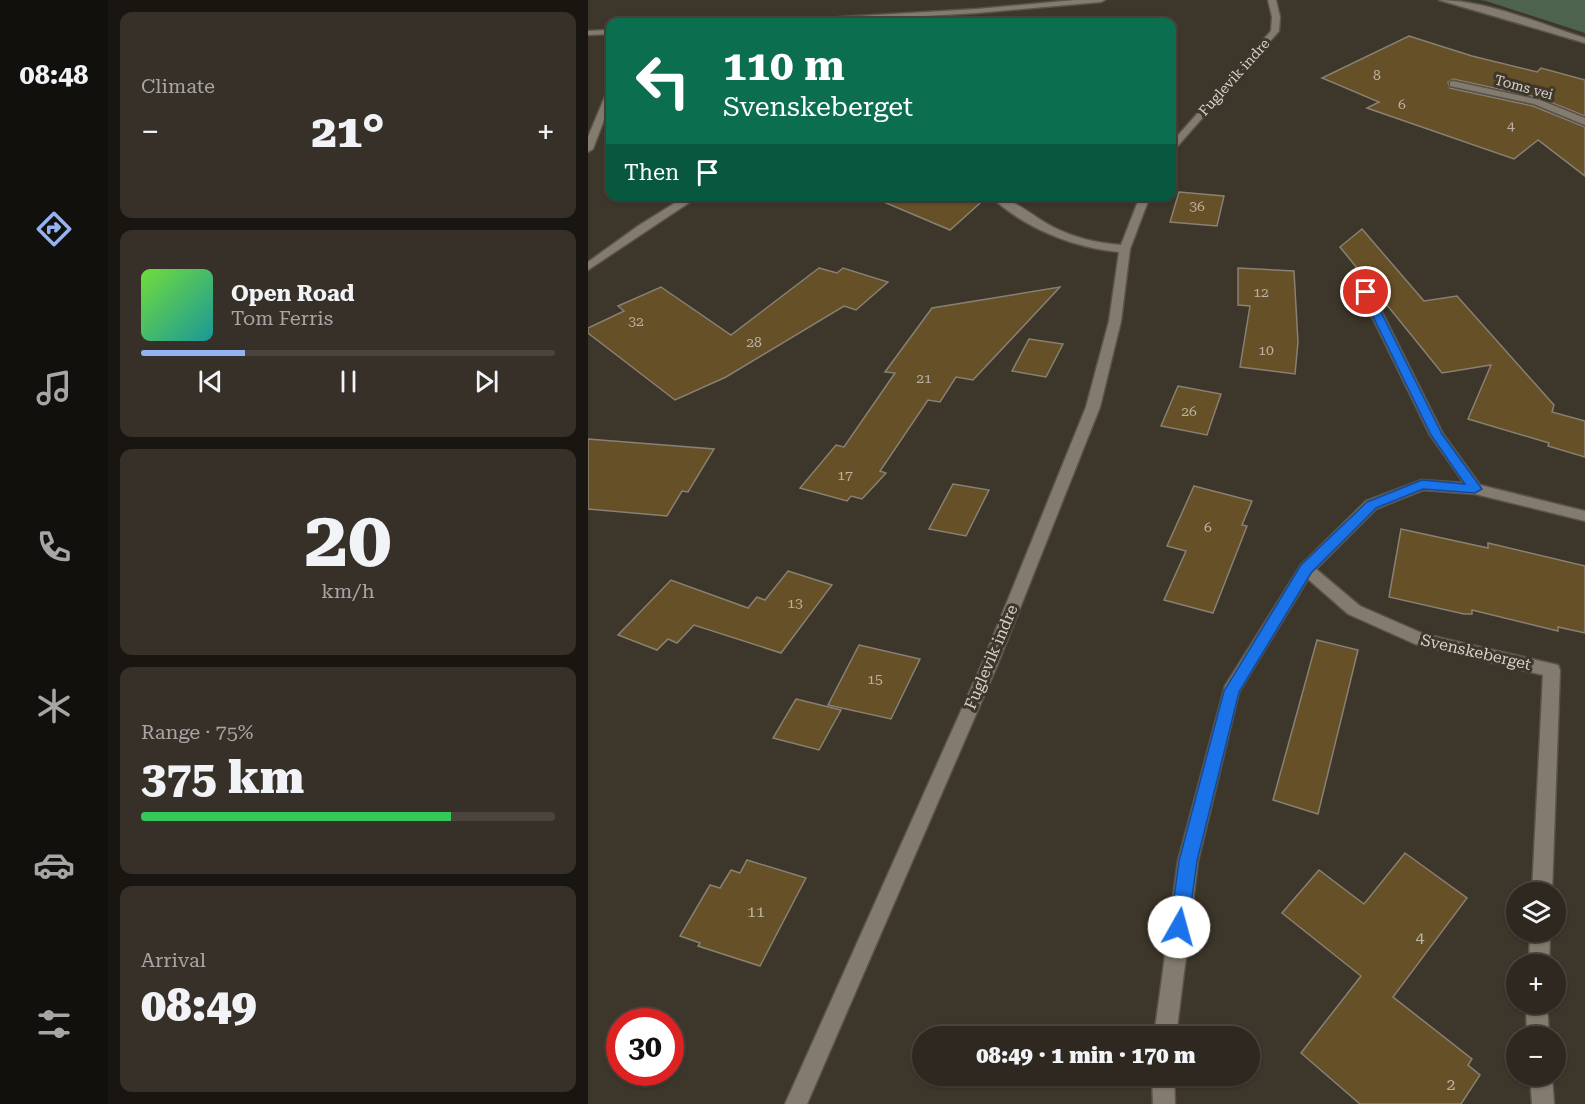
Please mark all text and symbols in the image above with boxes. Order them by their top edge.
street label: Fuglevik indre [1195,35,1273,119]
text: 110 m [723,41,845,90]
icon: left [624,42,702,120]
text: 08:48 [20,59,88,91]
house number: 8 [1373,67,1381,83]
street label: Toms vei [1493,72,1556,103]
text: Climate [141,74,215,98]
text: Svenskeberget [723,91,913,123]
house number: 6 [1398,96,1406,112]
text: 21° [312,105,385,158]
text: − [141,112,159,151]
text: + [537,112,555,151]
house number: 4 [1507,117,1515,133]
icon: arrive [691,156,724,189]
text: Then [624,160,679,185]
house number: 36 [1189,198,1205,214]
icon: directions [33,208,75,250]
pin [1340,266,1391,317]
icon: arrive [1349,275,1382,308]
text: Open Road [231,281,354,306]
house number: 12 [1253,284,1269,300]
text: Tom Ferris [231,306,333,330]
house number: 32 [628,313,644,329]
house number: 28 [746,334,762,350]
house number: 10 [1258,342,1274,358]
icon: previous [194,365,227,398]
icon: pause [332,365,365,398]
icon: next [470,365,503,398]
icon: music [33,367,75,409]
house number: 21 [916,370,932,386]
house number: 26 [1181,403,1197,419]
house number: 17 [837,467,853,483]
text: 20 [304,494,392,585]
house number: 6 [1204,519,1212,535]
icon: phone [33,526,75,568]
text: km/h [321,579,375,603]
house number: 13 [787,595,803,611]
street label: Fuglevik indre [960,602,1022,712]
street label: Svenskeberget [1419,630,1533,674]
house number: 15 [867,671,883,687]
icon: climate [33,685,75,727]
text: Range · 75% [141,720,253,744]
text: 375 km [141,751,304,804]
icon: car [33,844,75,886]
map controls [1506,882,1566,1086]
button: layers [1506,882,1566,942]
position arrow [1147,895,1211,959]
house number: 11 [747,902,765,921]
house number: 4 [1416,928,1425,947]
text: Arrival [141,948,206,972]
button: + [1506,954,1566,1014]
text: 08:49 [141,979,257,1032]
icon: filters [33,1003,75,1045]
speed limit sign: 30 [606,1008,684,1086]
button: − [1506,1026,1566,1086]
text: 08:49 · 1 min · 170 m [976,1043,1196,1068]
house number: 2 [1447,1075,1456,1094]

